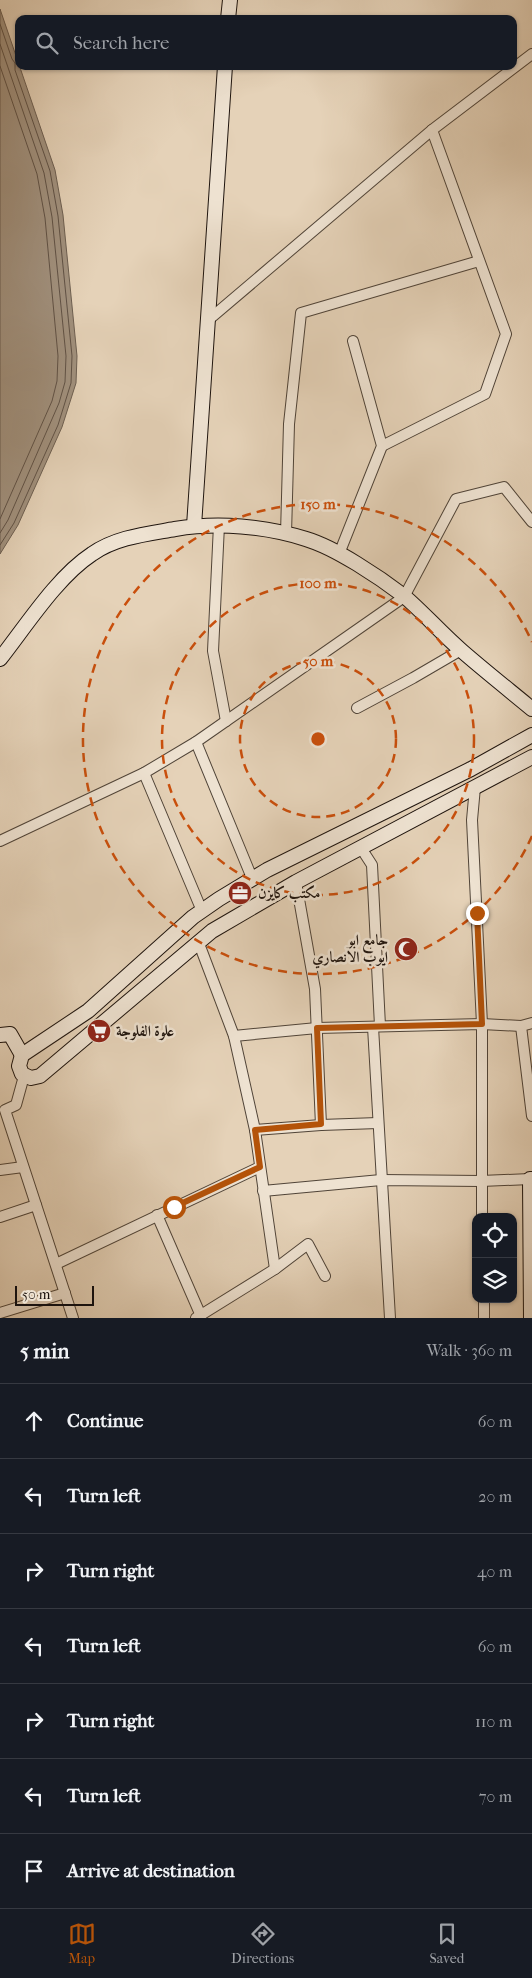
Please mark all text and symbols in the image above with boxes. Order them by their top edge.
search box [15,15,517,70]
icon: search [33,29,61,57]
text: Search here [73,32,169,54]
text: 150 m [300,495,336,513]
text: 100 m [299,574,337,592]
text: 50 m [303,652,334,670]
centre of rings [309,730,327,748]
office icon: مكتب كايزن [227,880,253,906]
place label: مكتب كايزن [258,884,320,903]
route end [466,902,489,925]
place label: جامع ابو ايوب الانصاري [312,931,388,969]
mosque icon: جامع ابو ايوب الانصاري [393,936,419,962]
supermarket icon: علوة الفلوجة [86,1018,112,1044]
place label: علوة الفلوجة [116,1022,174,1041]
route start [163,1196,186,1219]
map controls [472,1213,517,1303]
button: locate [472,1213,517,1258]
button: layers [472,1258,517,1303]
scale bar [15,1283,94,1306]
text: 50 m [22,1286,50,1303]
text: 5 min [20,1339,69,1363]
text: Walk · 360 m [426,1341,512,1360]
icon: ahead [20,1407,48,1435]
text: Continue [67,1410,143,1432]
text: 60 m [478,1412,512,1431]
icon: left [20,1482,48,1510]
text: Turn left [67,1485,141,1507]
text: 20 m [478,1487,512,1506]
icon: right [20,1557,48,1585]
text: Turn right [67,1560,154,1582]
text: 40 m [477,1562,512,1581]
icon: left [20,1632,48,1660]
text: Turn left [67,1635,141,1657]
text: 60 m [478,1637,512,1656]
icon: right [20,1707,48,1735]
text: Turn right [67,1710,154,1732]
text: 110 m [475,1712,512,1731]
icon: left [20,1782,48,1810]
text: Turn left [67,1785,141,1807]
text: 70 m [479,1787,512,1806]
icon: arrive [20,1857,48,1885]
text: Arrive at destination [67,1860,235,1882]
tab: Map [68,1920,96,1967]
tab: Directions [231,1920,294,1967]
tab: Saved [430,1920,464,1967]

